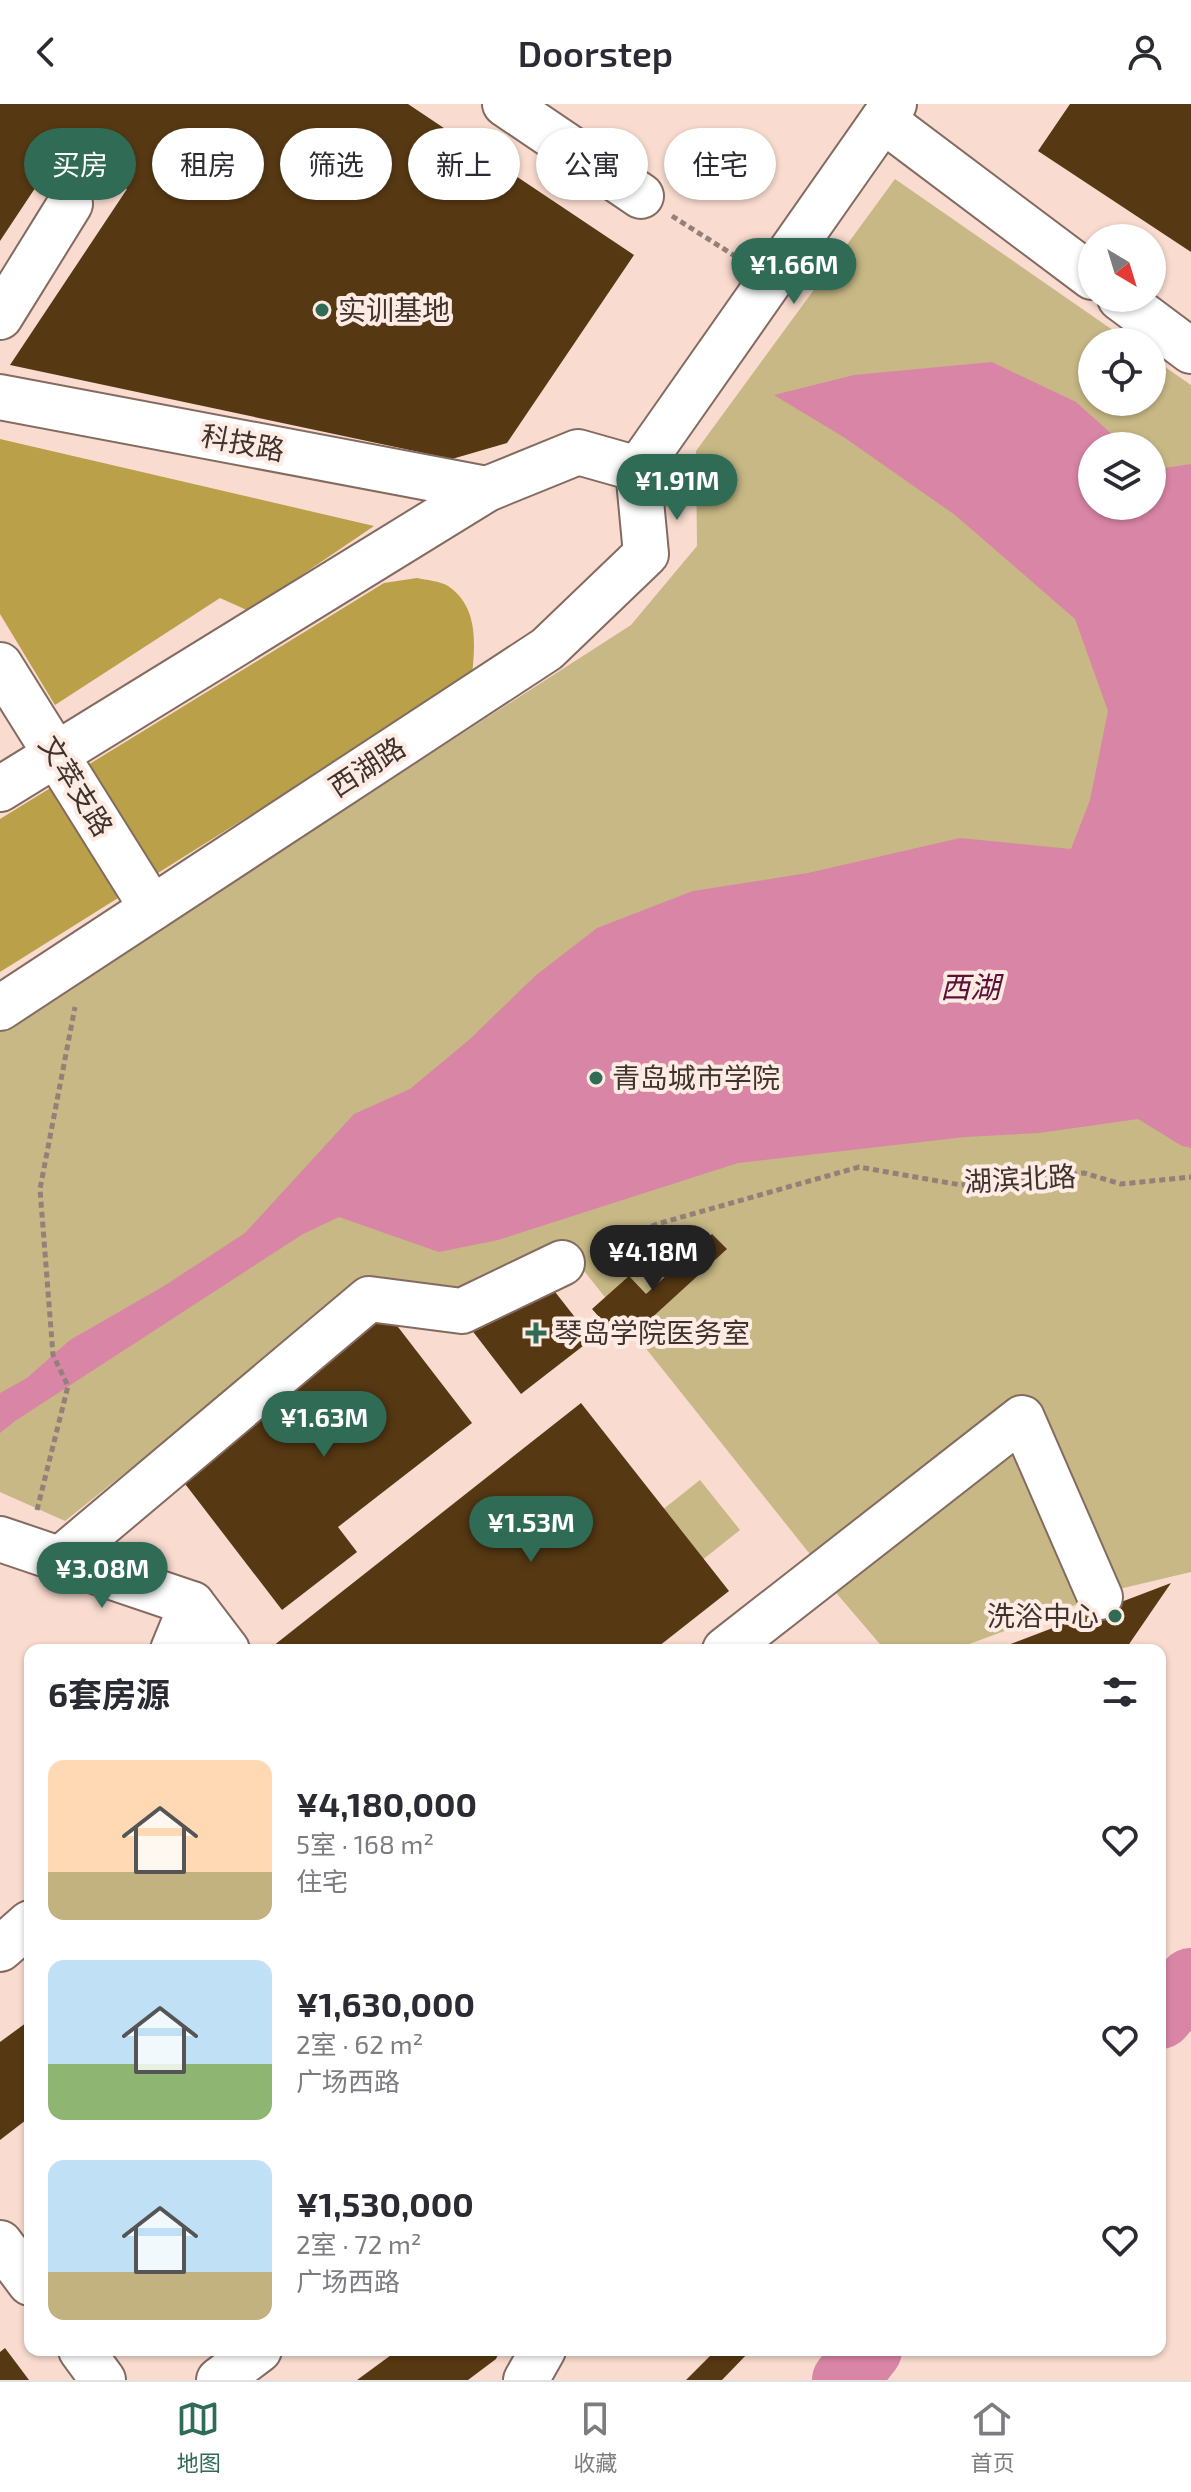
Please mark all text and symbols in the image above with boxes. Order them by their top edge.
icon: back [24,30,68,74]
icon: person [1123,30,1167,74]
text: Doorstep [518,31,673,74]
chip: 买房 [24,128,136,200]
chip: 租房 [152,128,264,200]
chip: 筛选 [280,128,392,200]
chip: 新上 [408,128,520,200]
chip: 公寓 [536,128,648,200]
chip: 住宅 [664,128,776,200]
north arrow [1078,224,1166,312]
map controls [1078,224,1166,520]
pin: ¥1.66M [729,238,859,306]
text: ¥1.66M [749,248,839,279]
place label: 实训基地 [338,292,450,326]
marker: 实训基地 [313,301,331,319]
button: locate [1078,328,1166,416]
street label: 科技路 [199,417,288,467]
button: layers [1078,432,1166,520]
pin: ¥1.91M [612,454,742,522]
text: ¥1.91M [634,464,720,495]
street label: 文萃支路 [33,729,121,842]
street label: 西湖路 [322,729,411,803]
water label: 西湖 [940,968,1004,1004]
place label: 青岛城市学院 [612,1060,780,1094]
marker: 青岛城市学院 [587,1069,605,1087]
street label: 湖滨北路 [963,1158,1077,1198]
pin: ¥4.18M [588,1225,718,1293]
text: ¥4.18M [608,1235,698,1266]
place label: 琴岛学院医务室 [554,1315,750,1349]
marker: 琴岛学院医务室 [525,1322,547,1344]
pin: ¥1.63M [259,1391,389,1459]
text: ¥1.63M [280,1401,368,1432]
pin: ¥1.53M [466,1496,596,1564]
text: ¥1.53M [487,1506,575,1537]
pin: ¥3.08M [37,1542,167,1610]
text: ¥3.08M [55,1552,149,1583]
place label: 洗浴中心 [987,1598,1099,1632]
marker: 洗浴中心 [1106,1607,1124,1625]
icon: filters [1098,1670,1142,1714]
text: 6套房源 [48,1673,170,1714]
text: ¥4,180,000 [296,1783,477,1824]
icon: home [112,1792,208,1888]
icon: heart [1098,1818,1142,1862]
text: 5室 · 168 m² [296,1828,434,1859]
text: 住宅 [296,1865,348,1896]
text: ¥1,630,000 [296,1983,475,2024]
icon: home [112,1992,208,2088]
icon: heart [1098,2018,1142,2062]
text: 2室 · 62 m² [296,2028,423,2059]
text: 广场西路 [296,2065,400,2096]
text: ¥1,530,000 [296,2183,474,2224]
icon: home [112,2192,208,2288]
icon: heart [1098,2218,1142,2262]
text: 2室 · 72 m² [296,2228,422,2259]
text: 广场西路 [296,2265,400,2296]
tab: 地图 [176,2397,221,2477]
tab: 收藏 [573,2397,618,2477]
tab: 首页 [970,2397,1015,2477]

